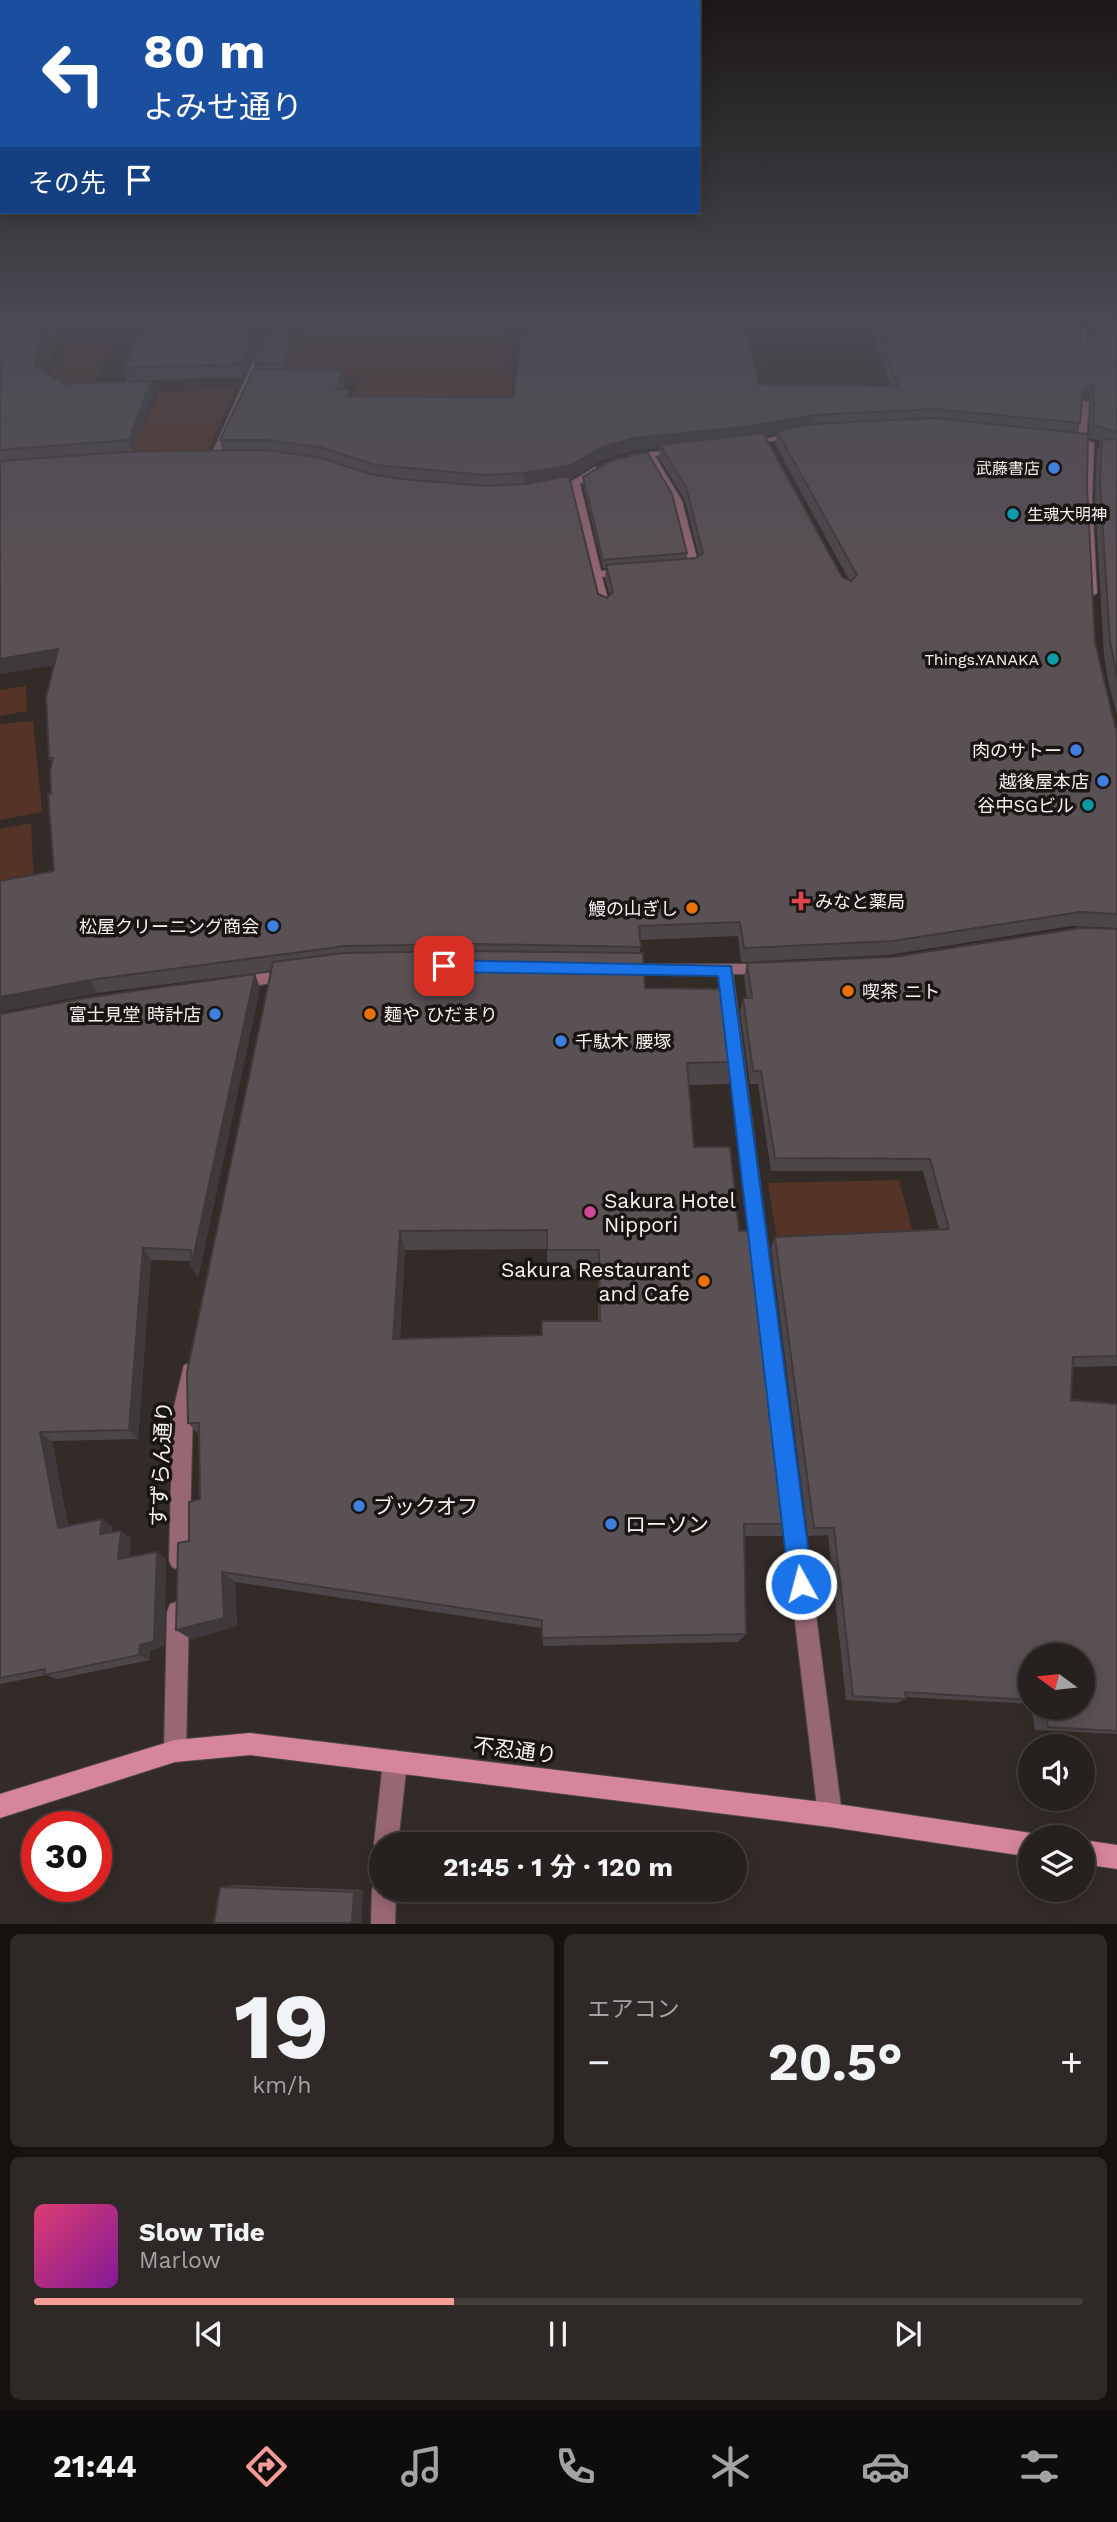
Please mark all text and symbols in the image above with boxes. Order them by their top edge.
text: 80 m [143,22,265,80]
icon: left [28,28,119,119]
text: よみせ通り [143,88,303,126]
icon: arrive [120,161,158,199]
text: その先 [28,168,106,198]
place label: 武藤書店 [976,459,1040,478]
marker: 武藤書店 [1046,460,1062,476]
place label: 生魂大明神 [1027,505,1107,524]
marker: 生魂大明神 [1005,506,1021,522]
place label: Things.YANAKA [925,650,1039,669]
marker: Things.YANAKA [1045,651,1061,667]
place label: 肉のサトー [972,740,1062,761]
marker: 肉のサトー [1068,742,1084,758]
place label: 越後屋本店 [999,771,1089,792]
marker: 越後屋本店 [1095,773,1111,789]
place label: 谷中SGビル [977,795,1074,816]
marker: 谷中SGビル [1080,797,1096,813]
place label: みなと薬局 [815,891,905,912]
marker: みなと薬局 [793,893,809,909]
place label: 鰻の山ぎし [588,898,678,919]
marker: 鰻の山ぎし [684,900,700,916]
place label: 松屋クリーニング商会 [79,916,259,937]
marker: 松屋クリーニング商会 [265,918,281,934]
pin [414,936,474,996]
icon: arrive [425,947,463,985]
place label: 喫茶 ニト [862,981,940,1002]
marker: 喫茶 ニト [840,983,856,999]
place label: 富士見堂 時計店 [69,1004,201,1025]
place label: 麺や ひだまり [384,1004,498,1025]
marker: 富士見堂 時計店 [207,1006,223,1022]
marker: 麺や ひだまり [362,1006,378,1022]
place label: 千駄木 腰塚 [575,1031,671,1052]
marker: 千駄木 腰塚 [553,1033,569,1049]
place label: Sakura Hotel Nippori [604,1188,736,1237]
marker: Sakura Hotel Nippori [582,1204,598,1220]
place label: Sakura Restaurant and Cafe [501,1257,690,1306]
marker: Sakura Restaurant and Cafe [696,1273,712,1289]
street label: すずらん通り [145,1400,177,1528]
place label: ブックオフ [373,1494,478,1519]
marker: ブックオフ [351,1498,367,1514]
place label: ローソン [625,1512,709,1537]
marker: ローソン [603,1516,619,1532]
position arrow [764,1547,838,1621]
north arrow [1018,1643,1096,1720]
map controls [1018,1643,1095,1902]
street label: 不忍通り [472,1732,558,1768]
button: sound [1018,1734,1095,1811]
speed limit sign: 30 [21,1811,112,1902]
button: layers [1018,1825,1095,1902]
text: 21:45 · 1 分 · 120 m [443,1852,673,1882]
text: 19 [234,1973,329,2080]
text: エアコン [588,1996,680,2023]
text: 20.5° [768,2032,903,2093]
text: − [588,2040,610,2084]
text: + [1060,2040,1083,2084]
text: km/h [252,2072,311,2099]
text: Slow Tide [139,2217,265,2247]
text: Marlow [139,2247,221,2274]
icon: previous [190,2315,228,2353]
icon: pause [539,2315,577,2353]
icon: next [889,2315,927,2353]
icon: directions [242,2442,291,2491]
icon: music [397,2442,446,2491]
icon: phone [551,2442,600,2491]
icon: climate [706,2442,755,2491]
icon: car [861,2442,910,2491]
icon: filters [1015,2442,1064,2491]
text: 21:44 [53,2447,137,2485]

